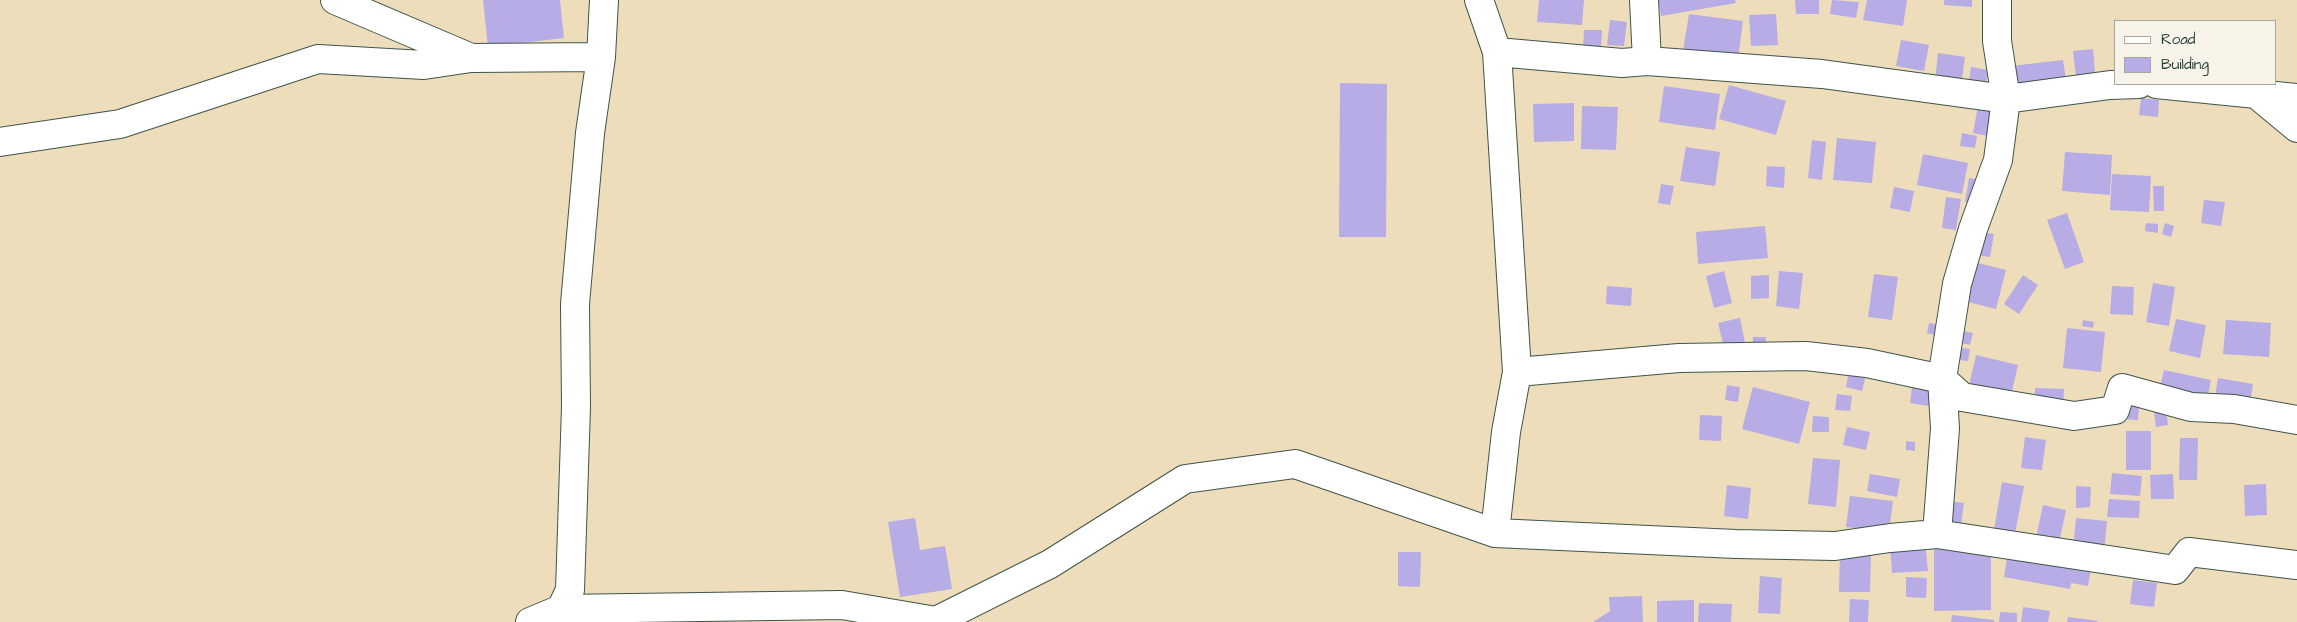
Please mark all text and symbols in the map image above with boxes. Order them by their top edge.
legend [2114,20,2277,85]
text: Road [2161,29,2195,50]
text: Building [2161,54,2209,75]

